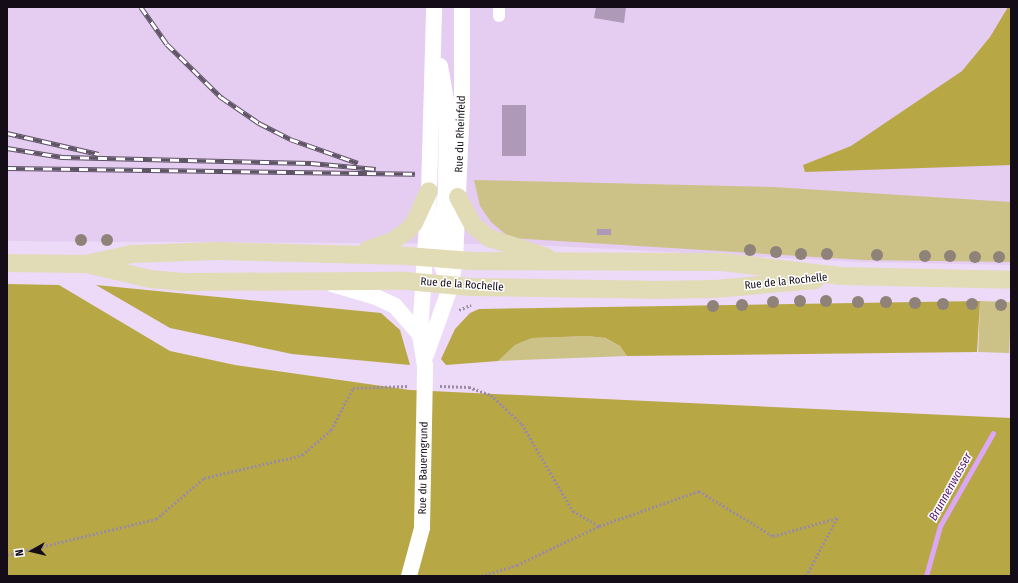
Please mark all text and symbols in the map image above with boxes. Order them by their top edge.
street label: Rue du Rheinfeld [453,95,469,173]
street label: Rue de la Rochelle [744,271,828,293]
street label: Rue de la Rochelle [420,276,504,294]
street label: Rue du Bauerngrund [417,422,431,514]
water label: Brunnenwasser [926,451,976,523]
north arrow [12,531,52,571]
text: N [13,549,27,557]

